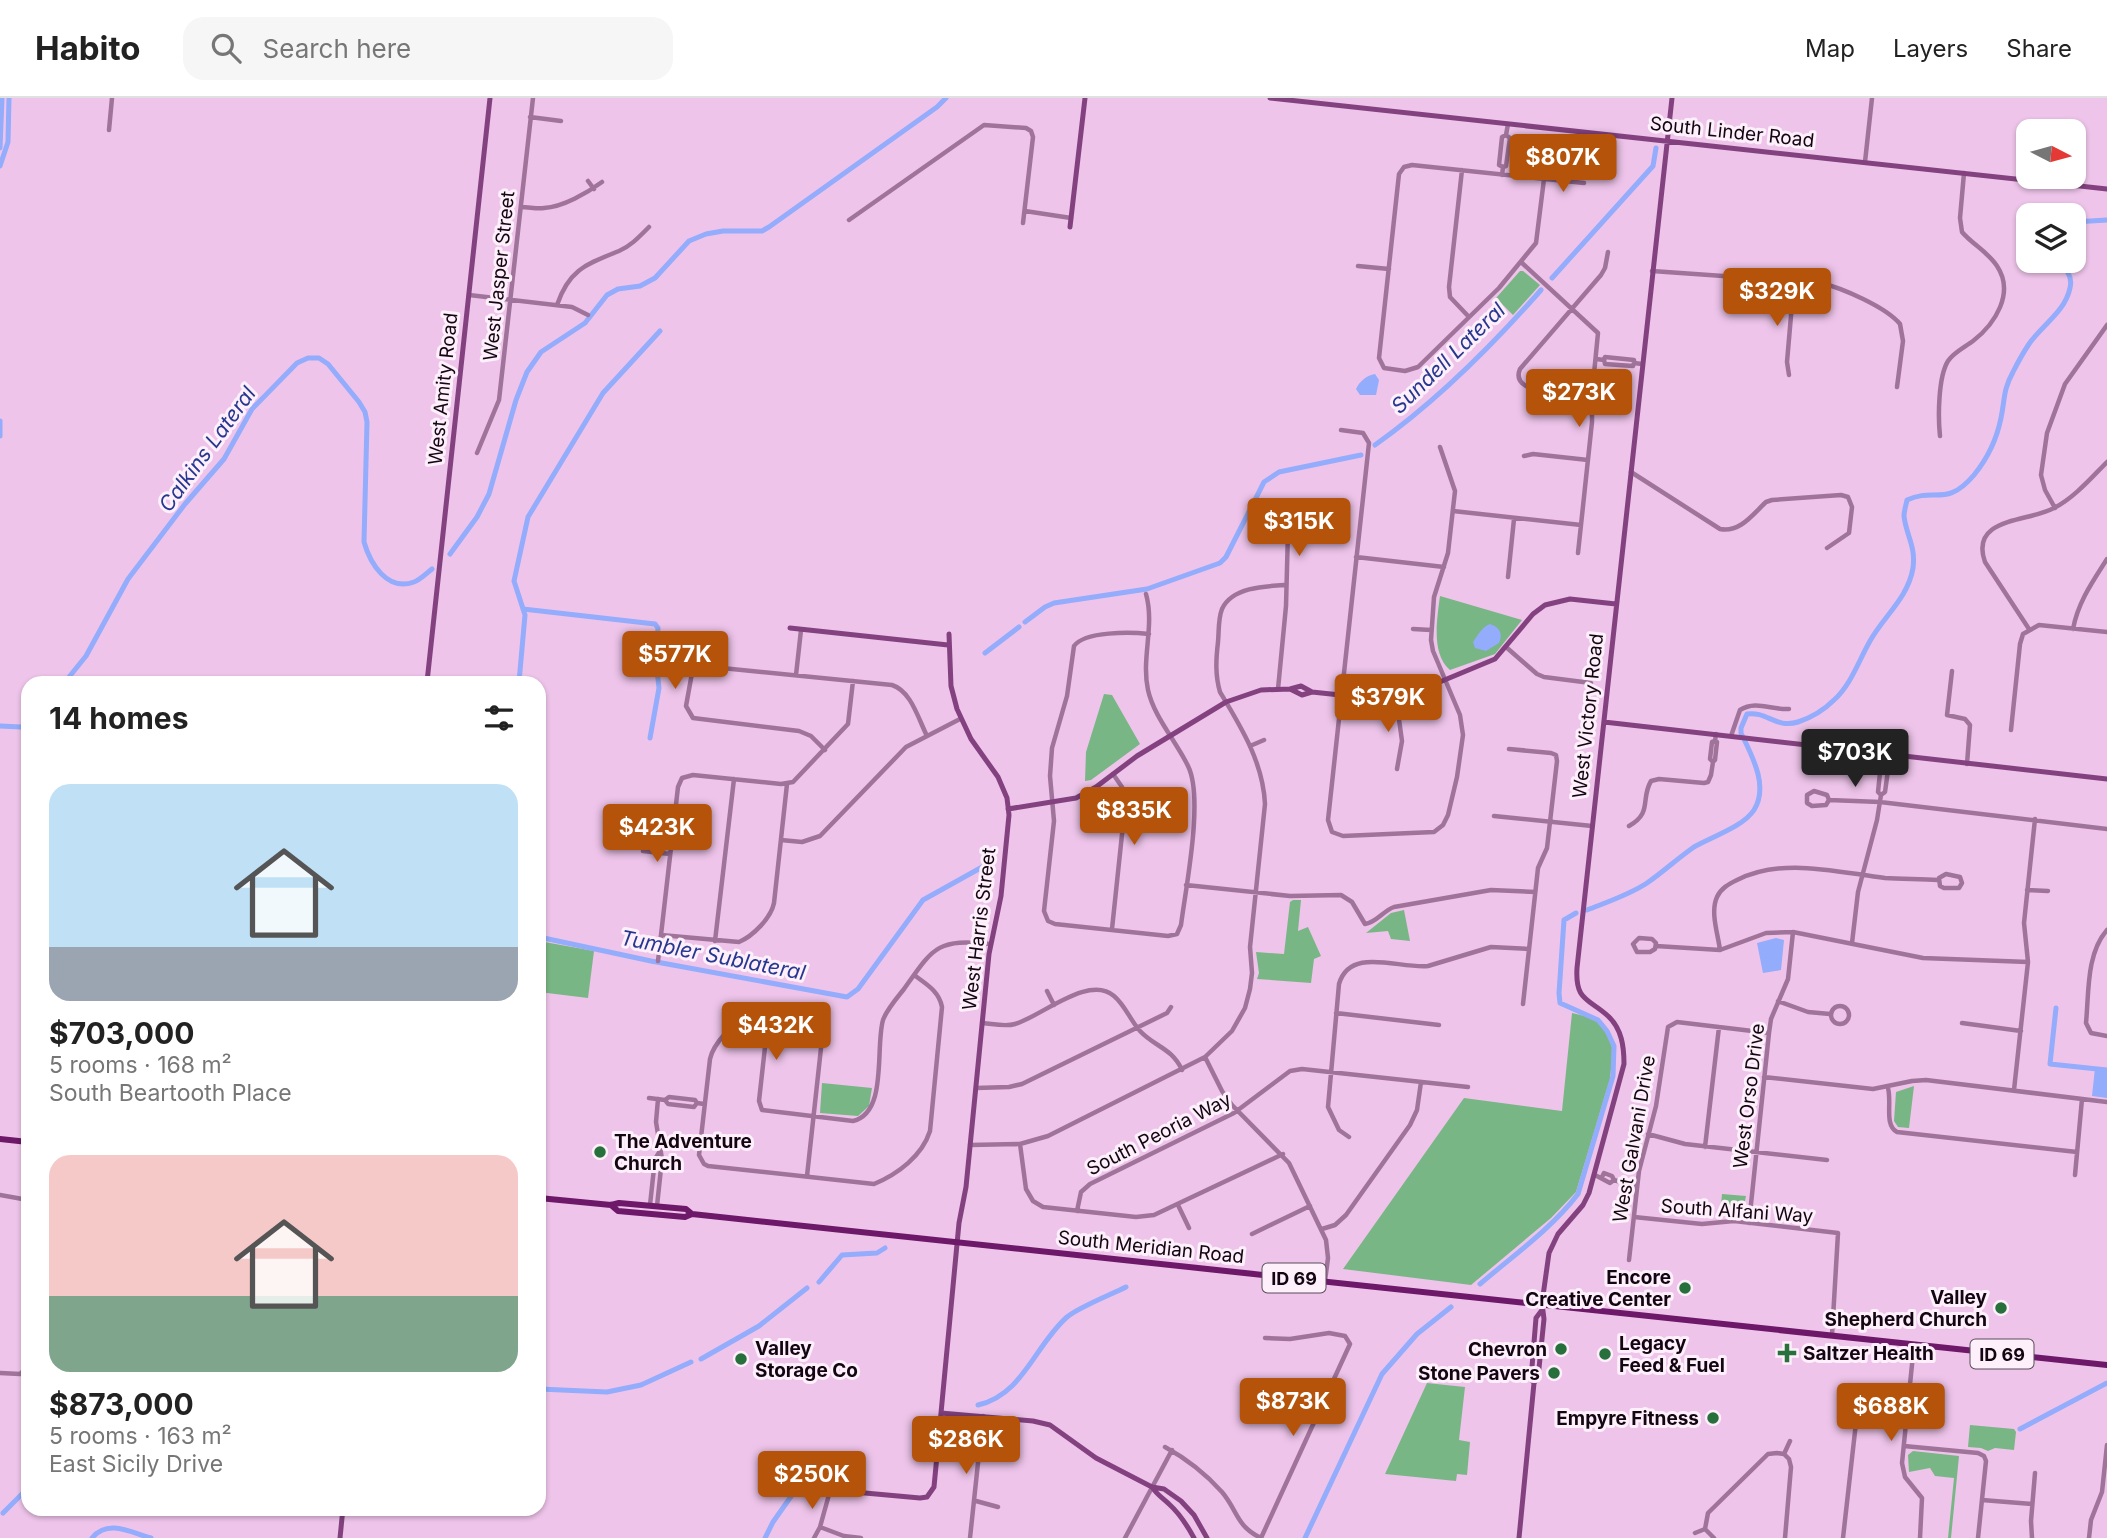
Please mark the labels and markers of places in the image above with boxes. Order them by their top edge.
pin: $807K [1514,134,1612,194]
pin: $329K [1728,268,1826,328]
pin: $273K [1530,370,1628,429]
pin: $315K [1250,498,1348,558]
pin: $577K [626,632,724,691]
pin: $379K [1339,674,1437,734]
pin: $703K [1806,730,1904,789]
pin: $835K [1085,788,1183,847]
pin: $423K [608,804,706,864]
pin: $432K [727,1002,825,1062]
place label: The Adventure Church [614,1130,752,1175]
marker: The Adventure Church [592,1144,608,1160]
place label: Encore Creative Center [1525,1266,1671,1311]
marker: Encore Creative Center [1677,1280,1693,1296]
place label: Valley Shepherd Church [1825,1286,1988,1331]
marker: Valley Shepherd Church [1993,1300,2009,1316]
place label: Legacy Feed & Fuel [1619,1332,1725,1377]
place label: Valley Storage Co [755,1337,858,1382]
place label: Chevron [1468,1338,1547,1361]
marker: Chevron [1553,1341,1569,1357]
place label: Saltzer Health [1803,1342,1934,1365]
marker: Saltzer Health [1777,1343,1797,1363]
marker: Legacy Feed & Fuel [1597,1346,1613,1362]
marker: Valley Storage Co [733,1351,749,1367]
place label: Stone Pavers [1418,1362,1540,1385]
marker: Stone Pavers [1546,1365,1562,1381]
pin: $873K [1244,1378,1342,1438]
pin: $688K [1842,1384,1940,1443]
place label: Empyre Fitness [1556,1407,1699,1430]
marker: Empyre Fitness [1705,1410,1721,1426]
pin: $286K [917,1416,1015,1476]
pin: $250K [763,1452,861,1511]

